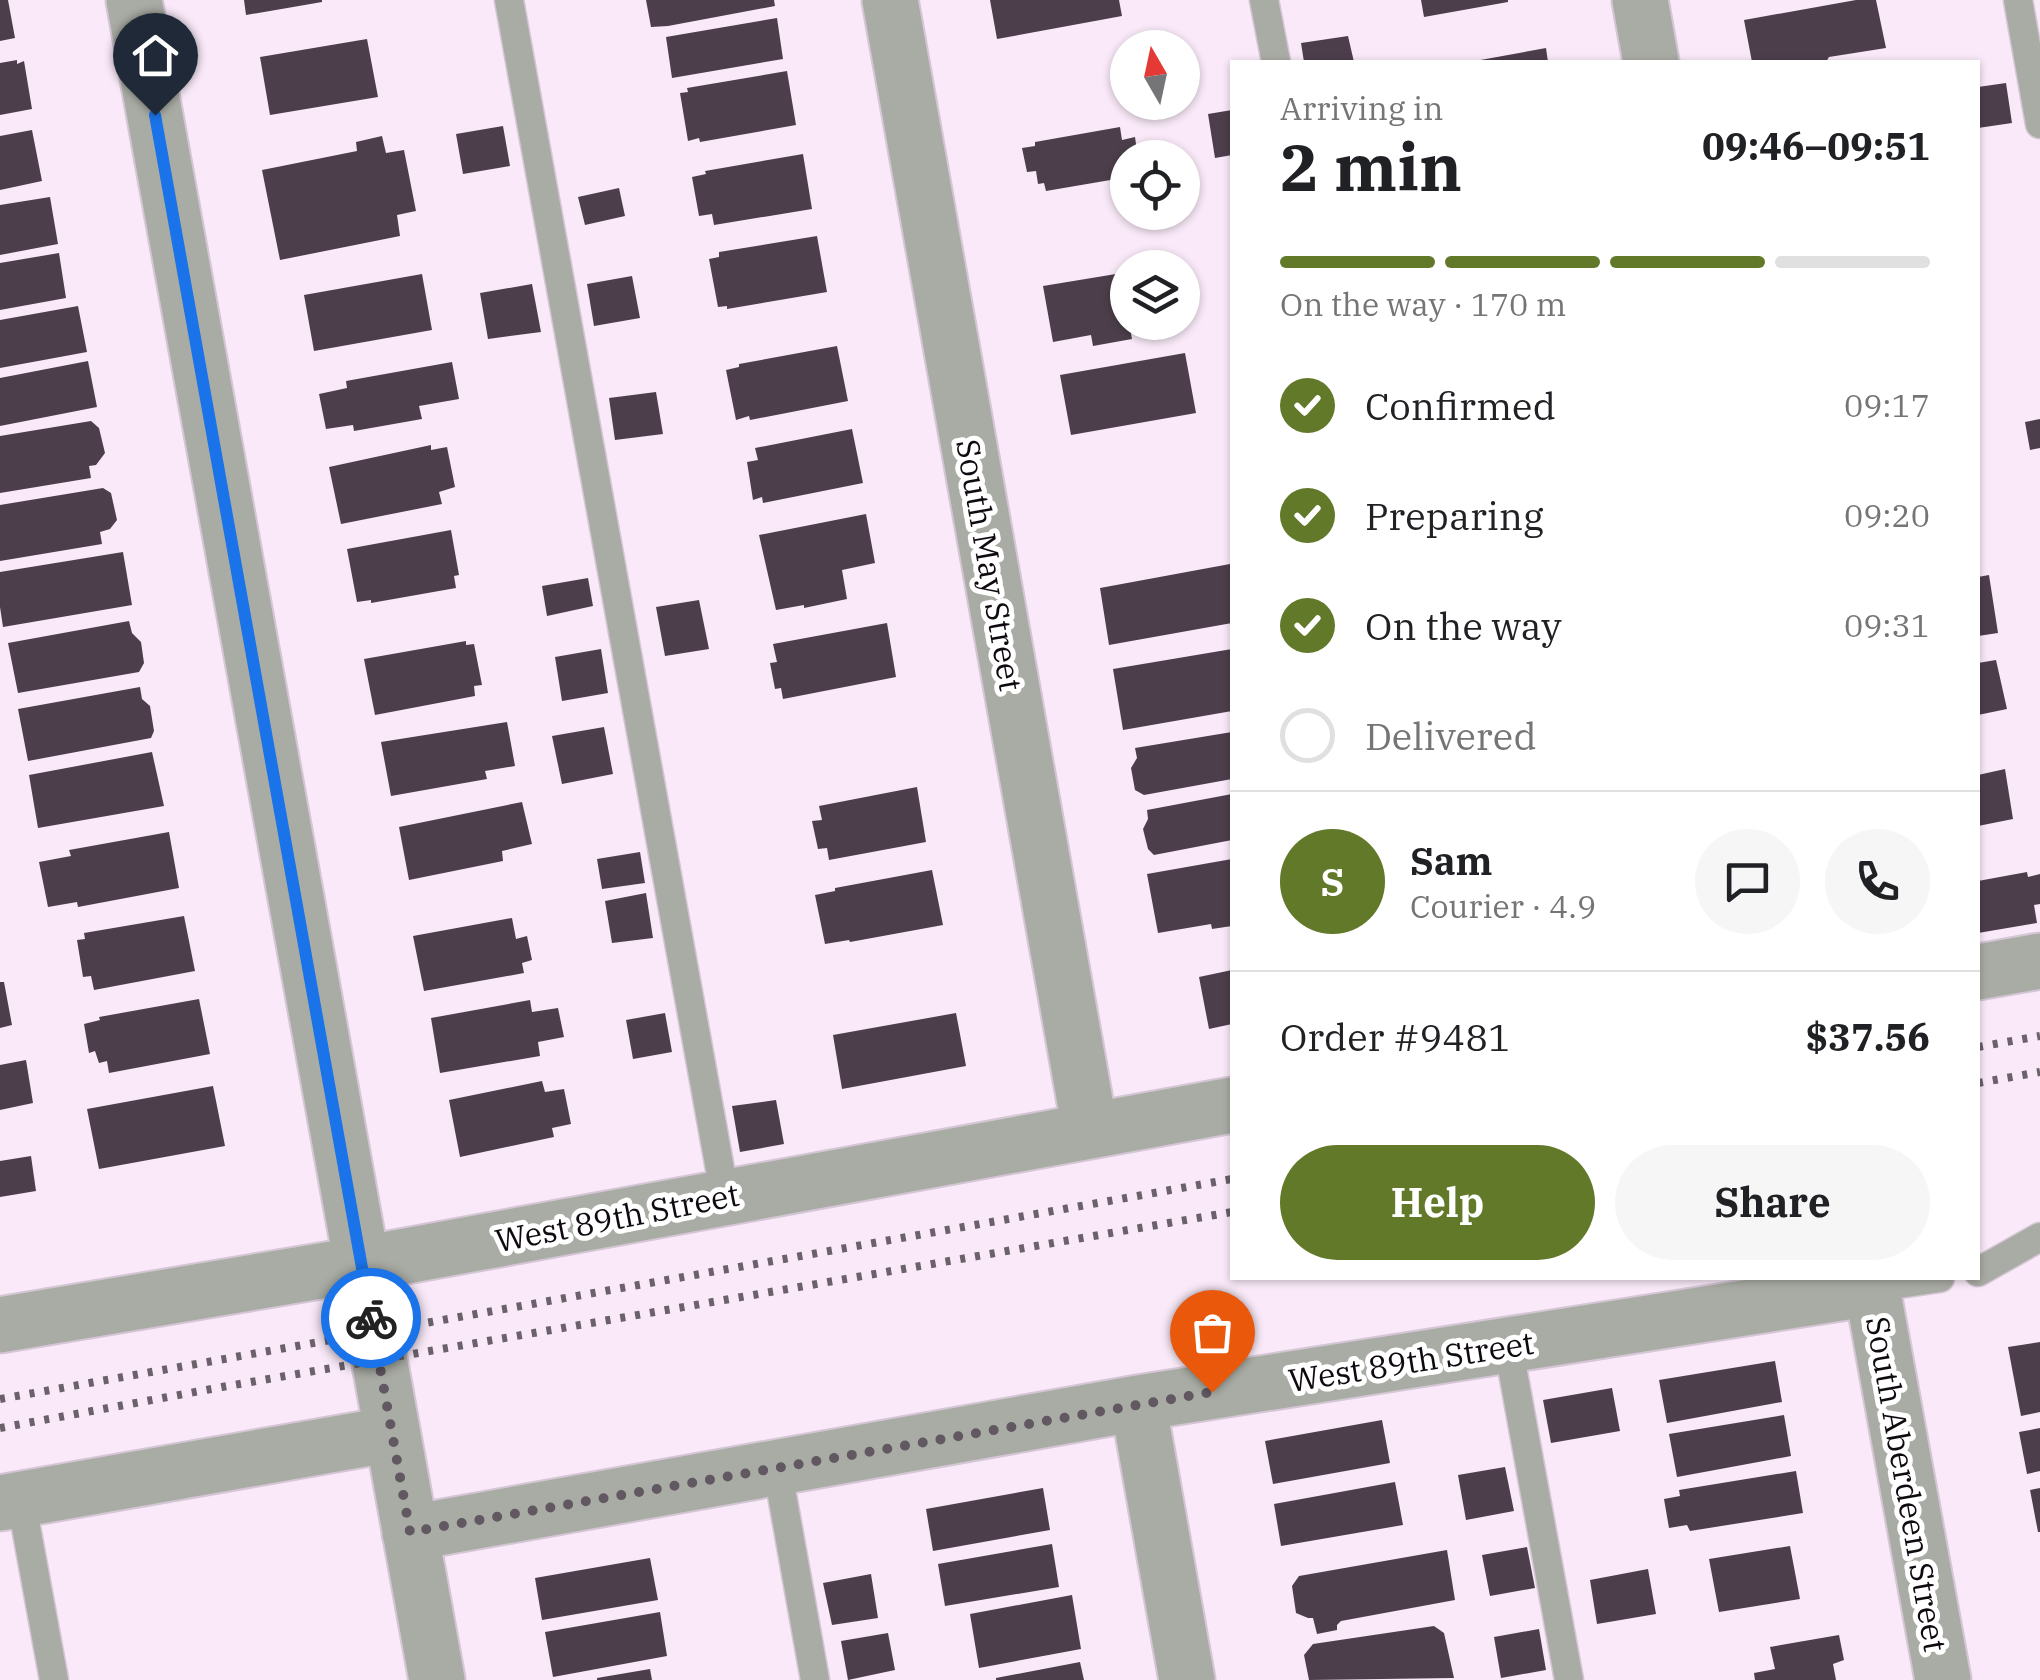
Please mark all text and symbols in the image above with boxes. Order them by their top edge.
pin [113,13,198,116]
icon: home [128,28,183,83]
north arrow [1110,30,1200,120]
map controls [1110,30,1200,340]
text: Arriving in [1280,87,1443,129]
text: 09:46–09:51 [1702,121,1930,170]
text: 2 min [1280,124,1462,209]
button: locate [1110,140,1200,230]
button: layers [1110,250,1200,340]
text: On the way · 170 m [1280,283,1566,325]
icon: check [1280,378,1335,433]
text: Confirmed [1365,381,1556,430]
text: 09:17 [1844,384,1930,426]
street label: South May Street [947,436,1033,694]
icon: check [1280,488,1335,543]
text: Preparing [1365,491,1544,540]
text: 09:20 [1844,494,1930,536]
icon: check [1280,598,1335,653]
text: On the way [1365,601,1562,650]
text: 09:31 [1844,604,1930,646]
text: Delivered [1365,711,1537,760]
button: chat [1695,829,1800,934]
button: phone [1825,829,1930,934]
text: Sam [1410,836,1493,885]
text: S [1321,857,1344,906]
text: Courier · 4.9 [1410,885,1596,927]
text: Order #9481 [1280,1012,1511,1061]
text: $37.56 [1805,1012,1930,1061]
button: Help [1280,1145,1595,1260]
button: Share [1615,1145,1930,1260]
street label: West 89th Street [491,1173,743,1261]
courier [321,1268,421,1368]
pin [1170,1290,1255,1393]
icon: bike [344,1291,399,1346]
icon: bag [1185,1305,1240,1360]
street label: South Aberdeen Street [1857,1313,1957,1655]
street label: West 89th Street [1285,1321,1537,1401]

